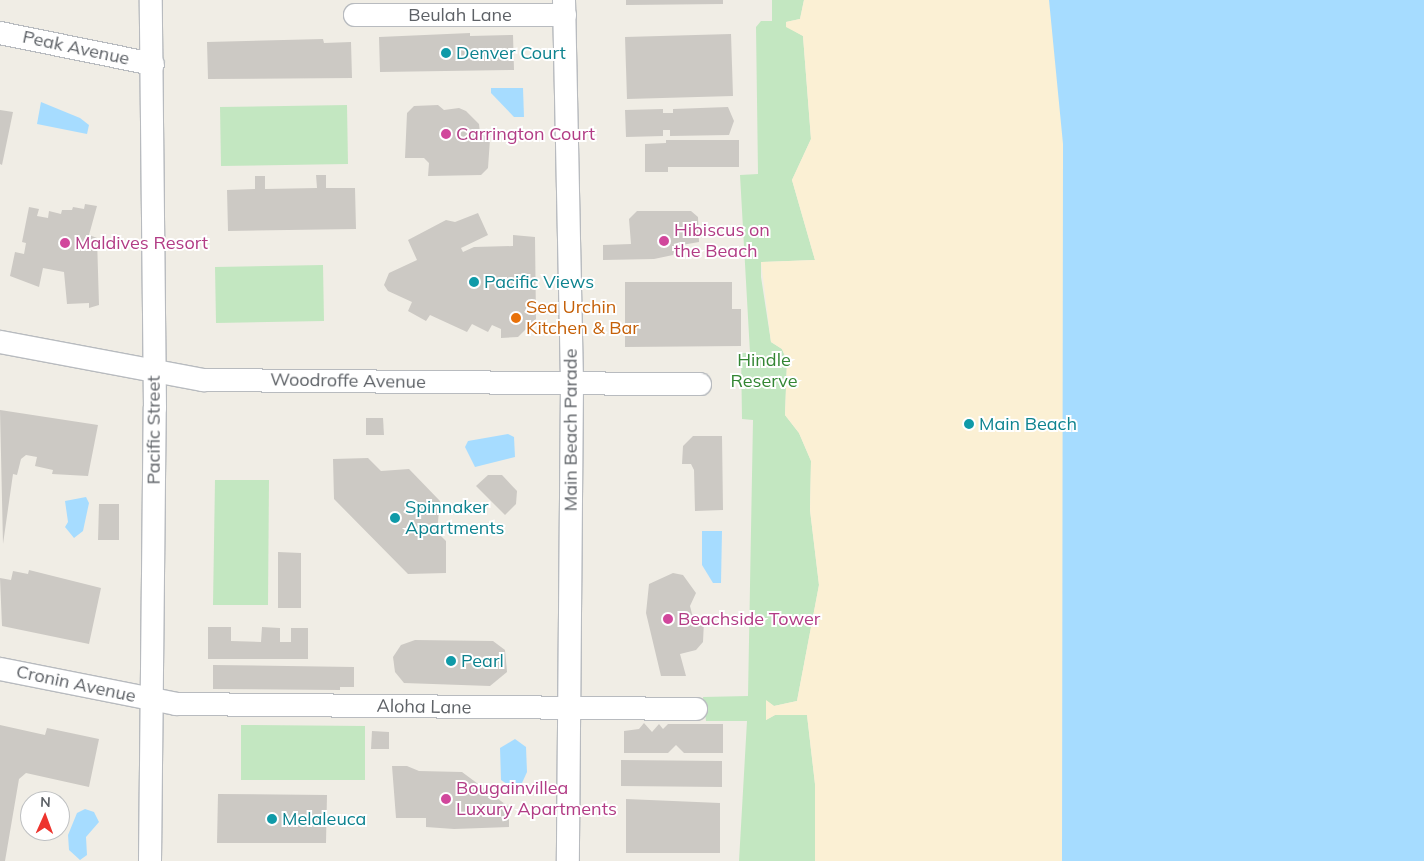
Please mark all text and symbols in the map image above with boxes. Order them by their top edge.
street label: Beulah Lane [408,4,512,26]
street label: Peak Avenue [21,26,131,70]
place label: Denver Court [456,42,566,64]
marker: Denver Court [440,47,452,59]
place label: Carrington Court [456,123,595,145]
marker: Carrington Court [440,128,452,140]
place label: Hibiscus on the Beach [674,220,770,262]
place label: Maldives Resort [75,232,208,254]
marker: Hibiscus on the Beach [658,235,670,247]
marker: Maldives Resort [59,237,71,249]
place label: Pacific Views [484,271,594,293]
marker: Pacific Views [468,276,480,288]
place label: Sea Urchin Kitchen & Bar [526,297,639,340]
marker: Sea Urchin Kitchen & Bar [510,312,522,324]
street label: Main Beach Parade [560,349,582,511]
park label: Hindle Reserve [730,350,798,392]
street label: Woodroffe Avenue [270,369,426,393]
street label: Pacific Street [143,376,165,484]
place label: Main Beach [979,413,1077,435]
marker: Main Beach [963,418,975,430]
place label: Spinnaker Apartments [405,497,505,540]
marker: Spinnaker Apartments [389,512,401,524]
place label: Beachside Tower [678,608,820,630]
marker: Beachside Tower [662,613,674,625]
place label: Pearl [461,650,504,672]
marker: Pearl [445,655,457,667]
street label: Cronin Avenue [14,661,138,707]
street label: Aloha Lane [376,695,472,719]
place label: Bougainvillea Luxury Apartments [456,778,617,821]
north arrow [20,791,70,841]
text: N [40,793,51,811]
marker: Bougainvillea Luxury Apartments [440,793,452,805]
place label: Melaleuca [282,808,366,830]
marker: Melaleuca [266,813,278,825]

